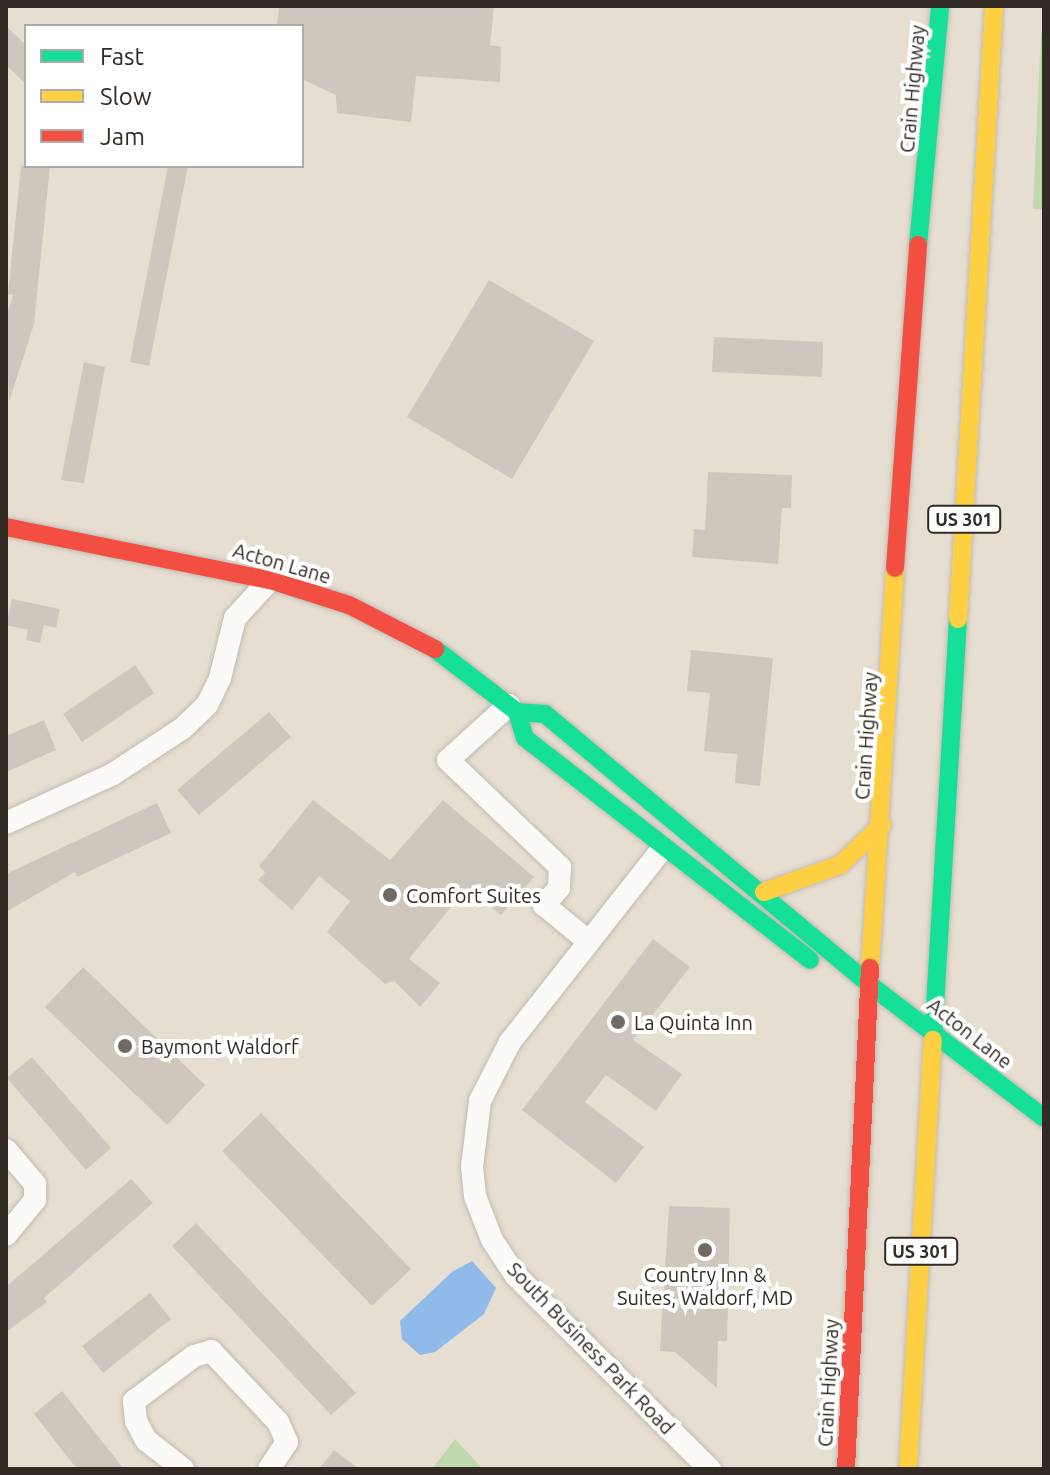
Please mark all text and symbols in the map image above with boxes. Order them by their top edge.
legend [24,24,304,168]
street label: Crain Highway [894,24,930,154]
text: Fast [100,43,144,70]
text: Slow [100,83,152,110]
text: Jam [100,123,145,150]
road number: US 301 [926,505,1002,533]
street label: Acton Lane [230,538,334,588]
street label: Crain Highway [850,671,882,801]
place label: Comfort Suites [406,883,541,907]
marker: Comfort Suites [381,886,399,904]
street label: Acton Lane [923,993,1017,1073]
place label: La Quinta Inn [634,1010,753,1034]
marker: La Quinta Inn [609,1013,627,1031]
place label: Baymont Waldorf [141,1034,299,1058]
marker: Baymont Waldorf [116,1037,134,1055]
road number: US 301 [883,1237,959,1265]
marker: Country Inn & Suites, Waldorf, MD [696,1241,714,1259]
street label: South Business Park Road [503,1257,679,1439]
place label: Country Inn & Suites, Waldorf, MD [617,1262,793,1309]
street label: Crain Highway [813,1318,843,1448]

